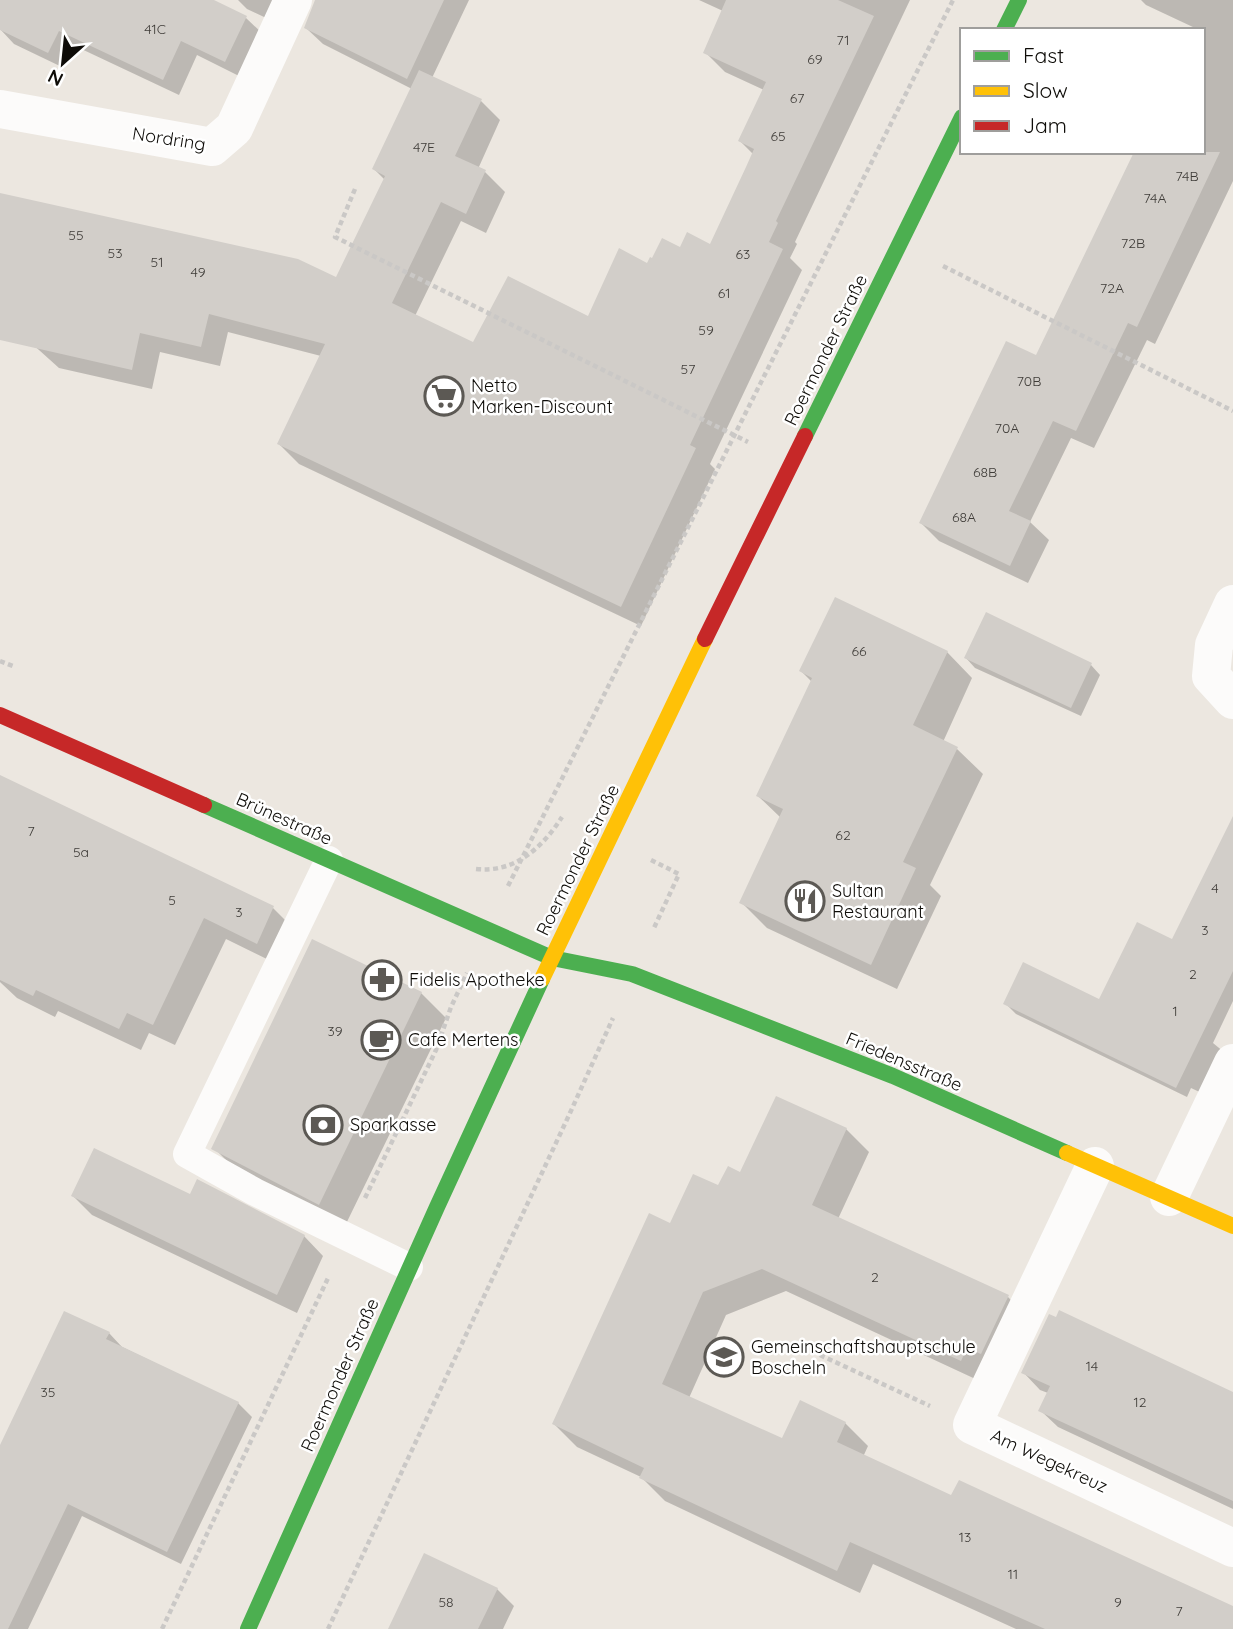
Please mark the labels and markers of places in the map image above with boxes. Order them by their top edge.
place label: Netto Marken-Discount [471,374,613,418]
supermarket icon: Netto Marken-Discount [423,375,465,417]
place label: Sultan Restaurant [832,879,924,923]
restaurant icon: Sultan Restaurant [784,880,826,922]
pharmacy icon: Fidelis Apotheke [361,959,403,1001]
place label: Fidelis Apotheke [409,968,545,991]
cafe icon: Cafe Mertens [360,1019,402,1061]
place label: Cafe Mertens [408,1028,519,1051]
bank icon: Sparkasse [302,1104,344,1146]
place label: Sparkasse [350,1113,436,1136]
place label: Gemeinschaftshauptschule Boscheln [751,1335,976,1379]
school or university icon: Gemeinschaftshauptschule Boscheln [703,1336,745,1378]

